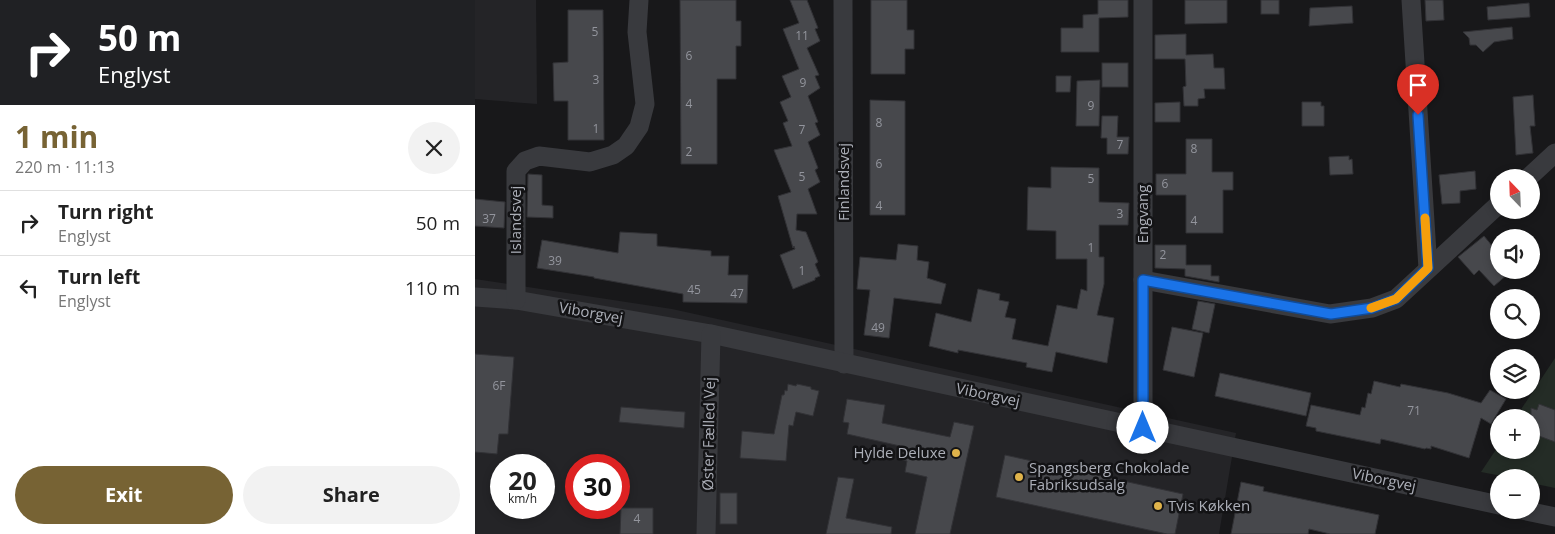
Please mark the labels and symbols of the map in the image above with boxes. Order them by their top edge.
house number: 5 [592,23,599,40]
house number: 11 [795,27,809,44]
house number: 6 [686,47,693,64]
pin [1397,64,1439,115]
house number: 3 [593,71,600,88]
house number: 9 [800,74,807,91]
house number: 4 [686,95,693,112]
house number: 9 [1088,97,1095,114]
house number: 8 [876,114,883,131]
house number: 1 [593,120,599,137]
house number: 7 [799,121,806,138]
house number: 7 [1117,136,1124,153]
house number: 8 [1191,140,1198,157]
house number: 2 [686,143,693,160]
street label: Finlandsvej [833,143,853,221]
house number: 6 [876,155,883,172]
house number: 5 [799,168,806,185]
north arrow [1490,169,1540,219]
house number: 5 [1088,170,1095,187]
house number: 6 [1162,175,1169,192]
street label: Engvang [1132,185,1152,243]
street label: Islandsvej [505,186,525,254]
house number: 4 [876,197,883,214]
house number: 3 [1117,205,1124,222]
house number: 37 [482,210,496,227]
house number: 4 [1191,212,1198,229]
house number: 1 [1088,239,1094,256]
house number: 2 [1160,246,1167,263]
house number: 39 [548,252,562,269]
house number: 1 [799,262,805,279]
house number: 45 [687,281,701,298]
house number: 47 [730,285,744,302]
street label: Viborgvej [557,297,625,328]
house number: 49 [871,319,885,336]
house number: 6F [492,377,506,394]
street label: Øster Fælled Vej [697,377,719,491]
street label: Viborgvej [954,377,1022,411]
position arrow [1116,401,1168,453]
house number: 71 [1407,402,1421,419]
place label: Hylde Deluxe [854,442,946,462]
marker: Hylde Deluxe [950,447,962,459]
speed limit sign: 30 [565,454,630,519]
place label: Spangsberg Chokolade Fabriksudsalg [1029,457,1189,494]
street label: Viborgvej [1350,462,1418,496]
marker: Spangsberg Chokolade Fabriksudsalg [1013,471,1025,483]
place label: Tvis Køkken [1168,495,1250,515]
marker: Tvis Køkken [1152,500,1164,512]
house number: 4 [634,510,641,527]

